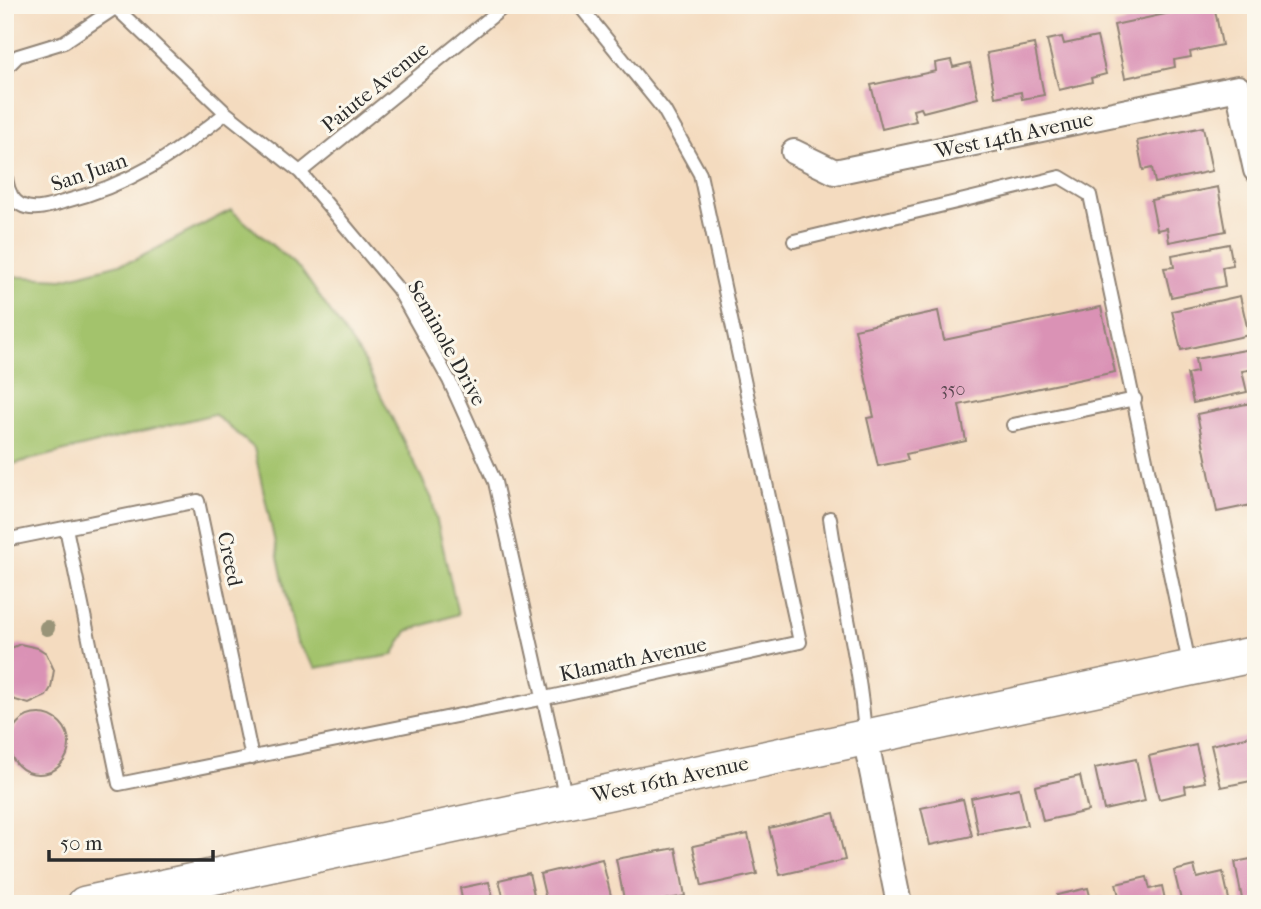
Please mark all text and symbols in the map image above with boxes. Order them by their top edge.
street label: Paiute Avenue [317,37,433,137]
street label: West 14th Avenue [932,107,1095,164]
street label: San Juan [48,148,130,196]
street label: Seminole Drive [403,276,491,410]
house number: 350 [940,379,966,400]
street label: Creed [213,530,248,589]
street label: Klamath Avenue [557,632,709,686]
street label: West 16th Avenue [588,751,751,808]
scale bar [49,818,214,862]
text: 50 m [60,831,103,855]

